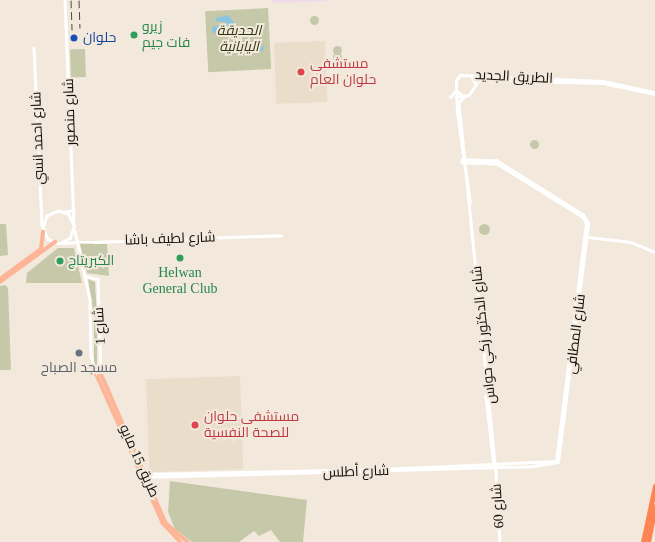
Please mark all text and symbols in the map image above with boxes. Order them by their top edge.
place label: زيرو فات جيم [142,19,190,52]
park label: الحديقة اليابانية [217,23,261,56]
place label: حلوان [83,30,116,46]
marker: زيرو فات جيم [129,30,139,40]
marker: حلوان [68,32,80,44]
place label: مستشفى حلوان العام [310,56,376,88]
marker: مستشفى حلوان العام [295,66,307,78]
street label: الطريق الجديد [475,67,553,87]
street label: شارع منصور [60,78,80,146]
street label: شارع احمد انسي [28,91,48,185]
street label: شارع لطيف باشا [124,229,216,249]
place label: الكبريتاج [68,253,114,269]
marker: Helwan General Club [175,253,185,263]
marker: الكبريتاج [55,256,65,266]
place label: Helwan General Club [142,265,218,298]
street label: شارع الدكتور زكي حواس [468,265,500,405]
street label: شارع المطافي [563,293,589,375]
street label: شارع 1 [91,307,109,345]
marker: مسجد الصباح [74,348,84,358]
place label: مسجد الصباح [41,360,117,376]
place label: مستشفي حلوان للصحة النفسية [204,409,299,442]
marker: مستشفي حلوان للصحة النفسية [189,419,201,431]
street label: طريق 15 مايو [115,422,163,500]
street label: شارع أطلس [322,462,390,482]
street label: شارع 60 [488,483,508,529]

